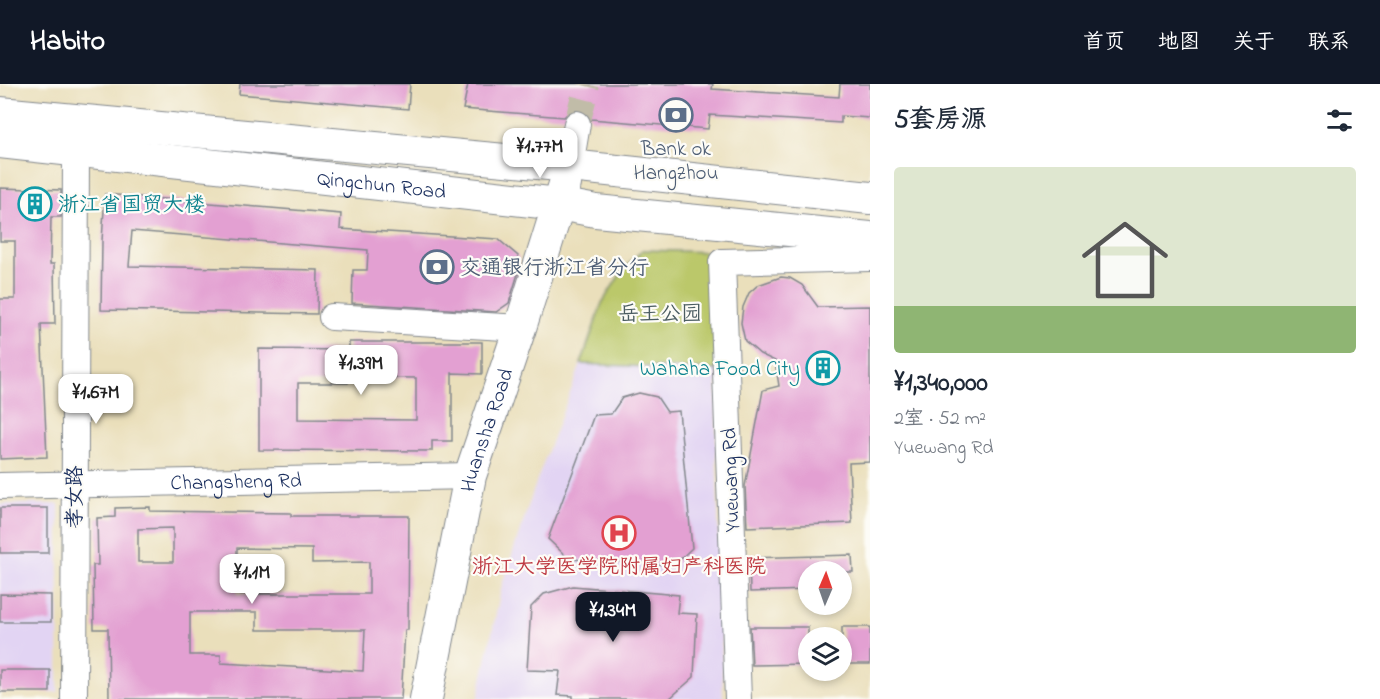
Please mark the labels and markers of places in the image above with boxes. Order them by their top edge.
bank icon: Bank ok Hangzhou [658,97,694,133]
pin: ¥1.77M [491,128,589,179]
place label: Bank ok Hangzhou [634,135,719,191]
building icon: 浙江省国贸大楼 [17,186,53,222]
place label: 浙江省国贸大楼 [58,191,205,221]
bank icon: 交通银行浙江省分行 [419,249,455,285]
place label: 交通银行浙江省分行 [460,254,649,284]
pin: ¥1.39M [312,345,410,396]
building icon: Wahaha Food City [805,350,841,386]
place label: Wahaha Food City [640,355,800,387]
pin: ¥1.67M [47,374,145,425]
hospital icon: 浙江大学医学院附属妇产科医院 [601,515,637,551]
place label: 浙江大学医学院附属妇产科医院 [472,553,766,583]
pin: ¥1.1M [210,554,294,605]
pin: ¥1.34M [564,592,662,643]

